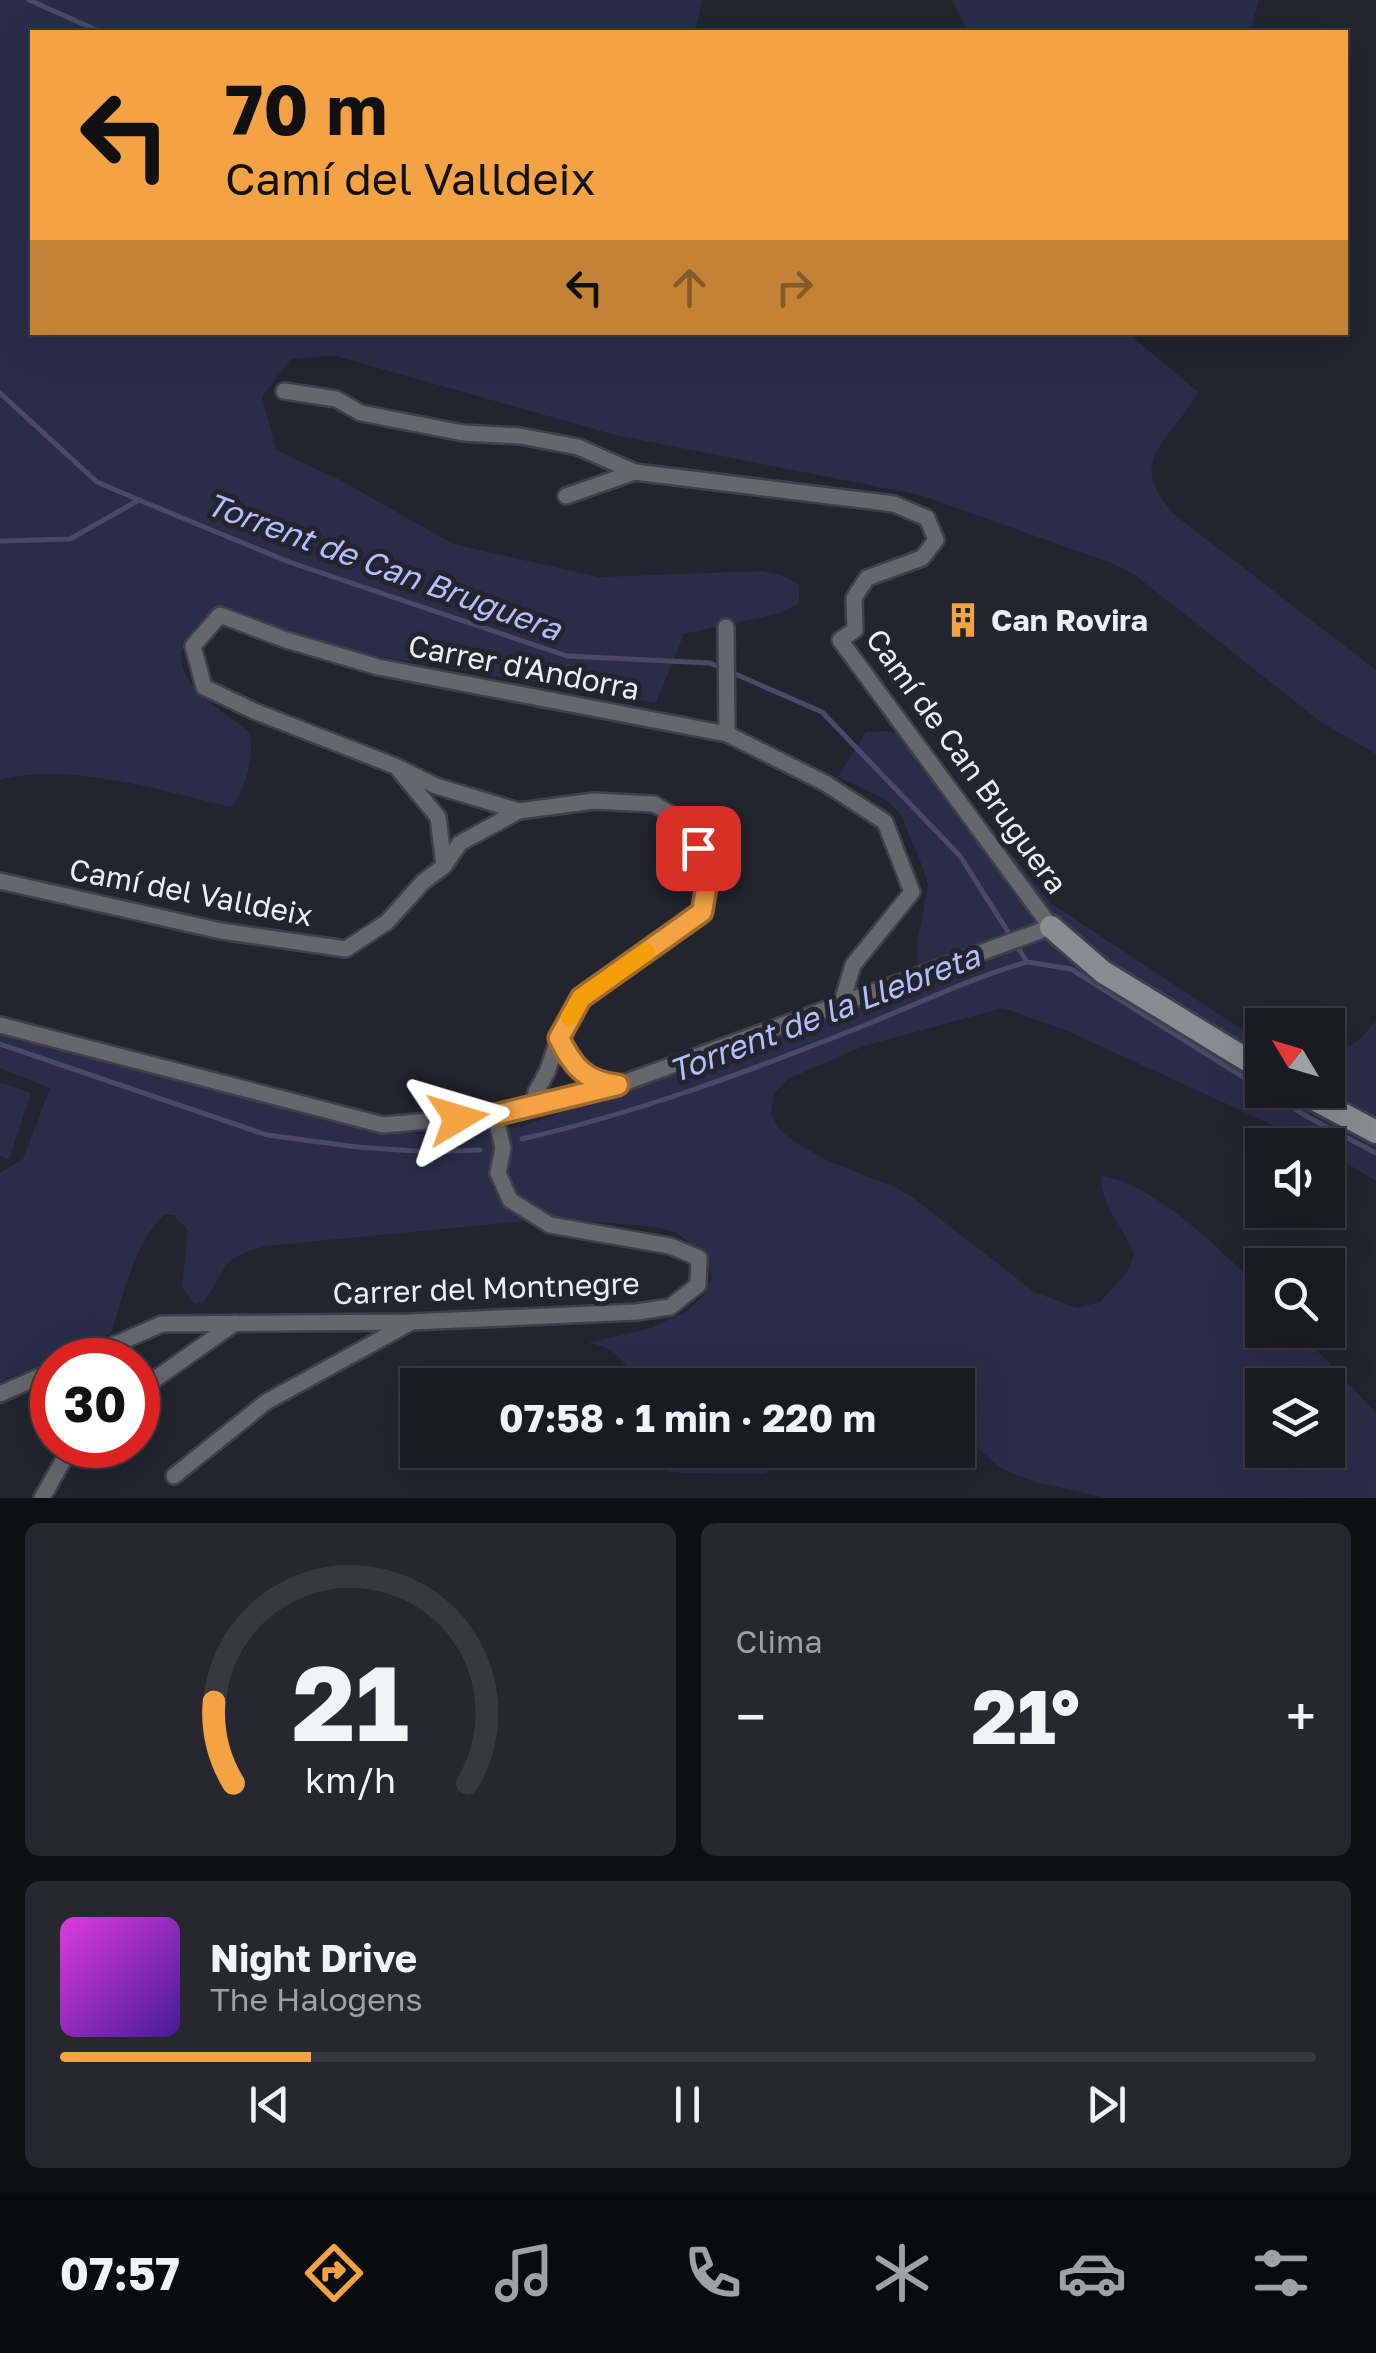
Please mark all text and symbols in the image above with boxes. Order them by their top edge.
text: 70 m [225,66,387,150]
icon: left [60,70,190,200]
text: Camí del Valldeix [225,151,595,205]
icon: left [557,260,612,315]
icon: ahead [662,260,717,315]
icon: right [767,260,822,315]
water label: Torrent de Can Bruguera [202,484,568,649]
building icon: Can Rovira [944,601,982,639]
place label: Can Rovira [991,602,1148,638]
street label: Camí de Can Bruguera [859,622,1075,900]
street label: Carrer d'Andorra [405,627,643,707]
pin [656,806,741,891]
icon: arrive [671,821,726,876]
street label: Camí del Valldeix [66,851,316,933]
water label: Torrent de la Llebreta [663,935,987,1090]
north arrow [1245,1008,1345,1108]
map controls [1245,1008,1345,1468]
position arrow [406,1066,510,1170]
button: sound [1245,1128,1345,1228]
button: search [1245,1248,1345,1348]
street label: Carrer del Montnegre [332,1265,640,1311]
speed limit sign: 30 [30,1338,160,1468]
button: layers [1245,1368,1345,1468]
text: 07:58 · 1 min · 220 m [499,1395,876,1440]
text: Clima [736,1622,822,1660]
text: 21 [292,1639,409,1764]
text: 21° [971,1670,1080,1761]
text: − [736,1683,766,1749]
text: + [1286,1683,1316,1749]
text: km/h [305,1758,396,1801]
text: Night Drive [210,1935,417,1980]
text: The Halogens [210,1980,422,2018]
icon: previous [242,2077,297,2132]
icon: pause [660,2077,715,2132]
icon: next [1079,2077,1134,2132]
icon: directions [299,2238,369,2308]
icon: music [489,2238,559,2308]
icon: phone [678,2238,748,2308]
icon: climate [867,2238,937,2308]
icon: car [1057,2238,1127,2308]
icon: filters [1246,2238,1316,2308]
text: 07:57 [60,2246,180,2300]

